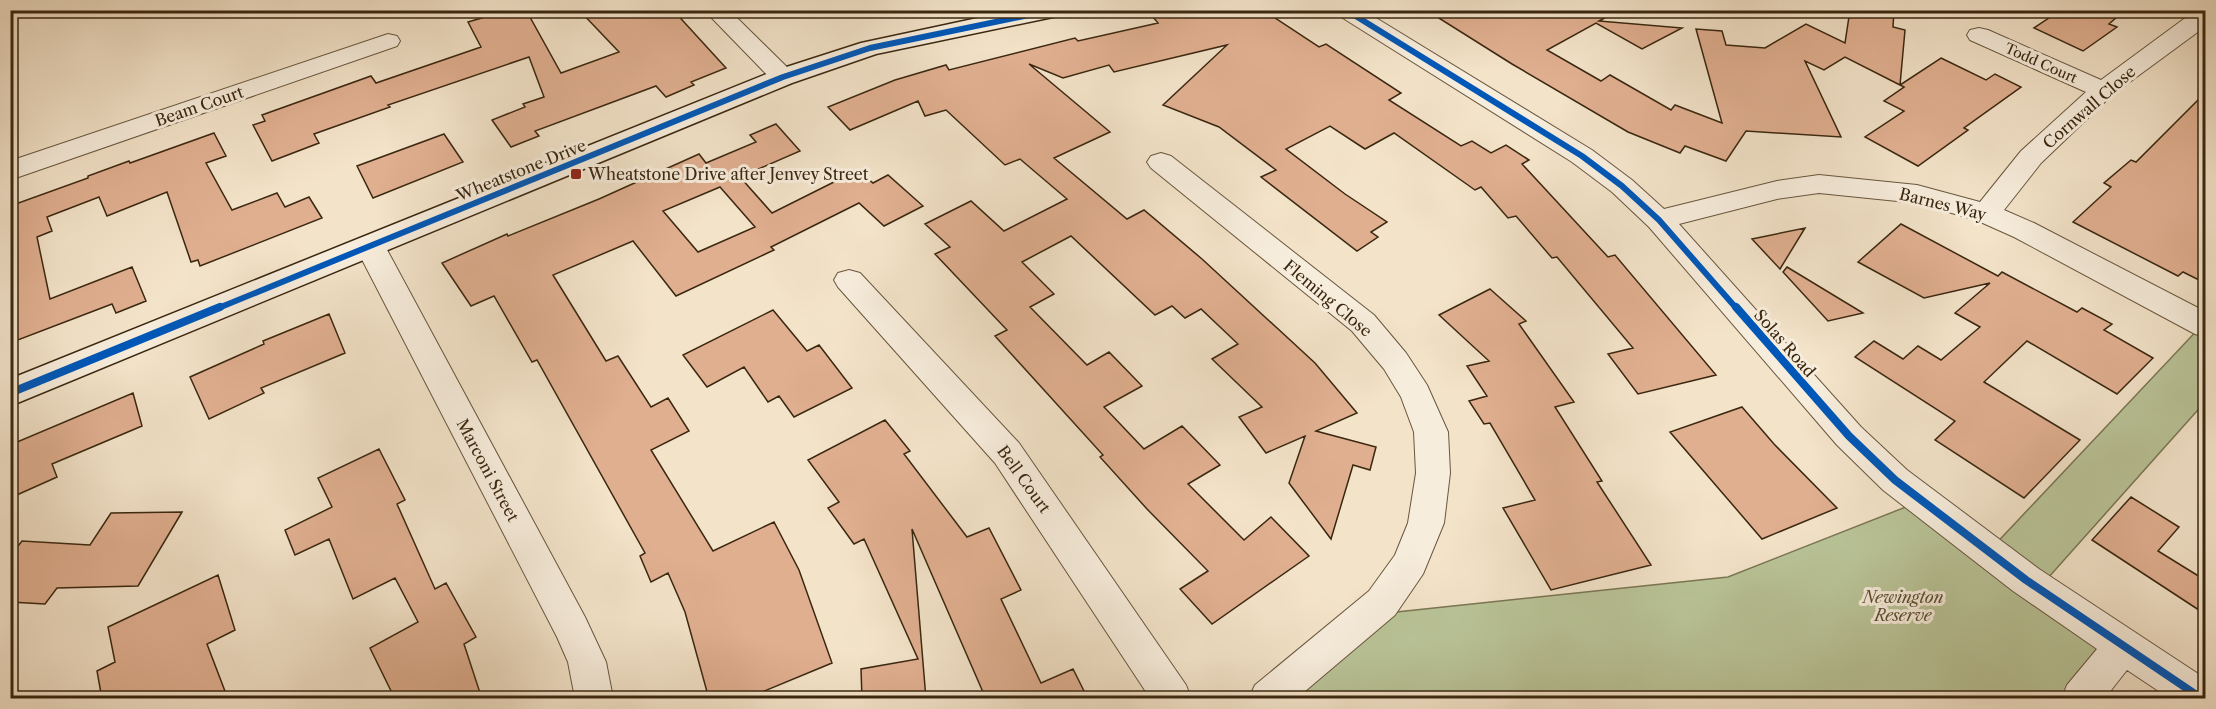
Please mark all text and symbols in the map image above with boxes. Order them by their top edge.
street label: Todd Court [2002,39,2080,87]
street label: Cornwall Close [2039,61,2139,153]
street label: Beam Court [152,81,246,130]
street label: Wheatstone Drive [452,135,589,206]
place label: Wheatstone Drive after Jenvey Street [587,164,869,184]
marker: Wheatstone Drive after Jenvey Street [569,167,583,181]
street label: Barnes Way [1897,184,1990,225]
street label: Fleming Close [1280,255,1376,341]
street label: Solas Road [1750,305,1820,381]
street label: Marconi Street [452,415,524,525]
street label: Bell Court [993,441,1055,517]
park label: Newington Reserve [1861,587,1943,625]

